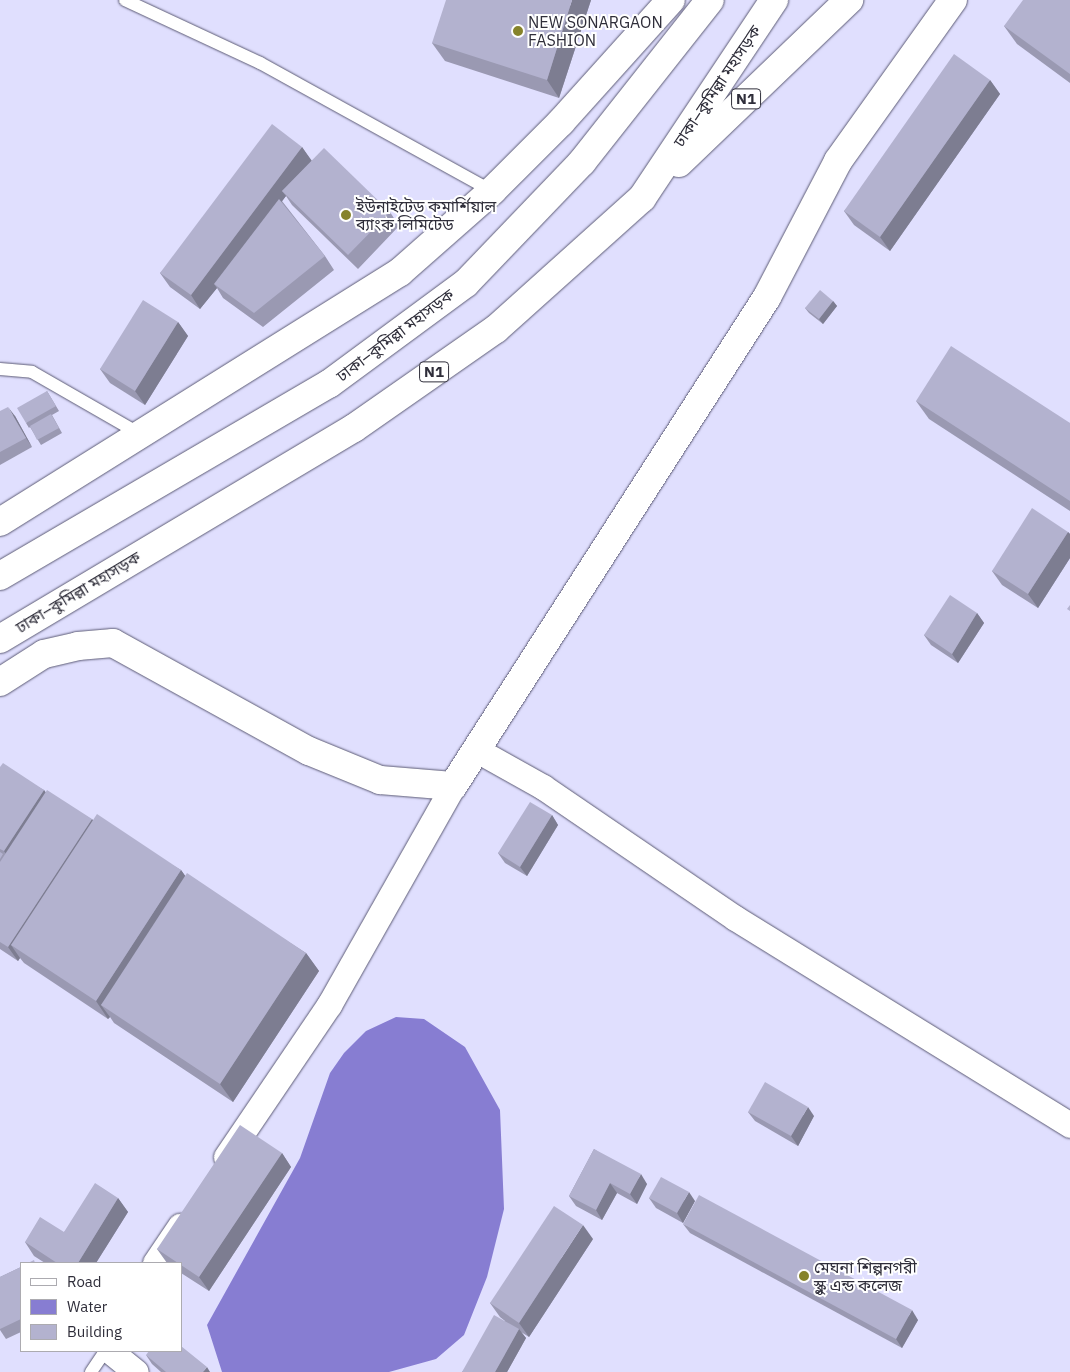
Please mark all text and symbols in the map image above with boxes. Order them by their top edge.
place label: NEW SONARGAON FASHION [528,12,663,50]
street label: ঢাকা–কুমিল্লা মহাসড়ক [669,22,765,150]
marker: NEW SONARGAON FASHION [512,25,524,37]
road number: N1 [731,86,761,112]
place label: ইউনাইটেড কমার্শিয়াল ব্যাংক লিমিটেড [356,196,496,234]
marker: ইউনাইটেড কমার্শিয়াল ব্যাংক লিমিটেড [340,209,352,221]
street label: ঢাকা–কুমিল্লা মহাসড়ক [332,285,458,385]
road number: N1 [419,360,449,384]
street label: ঢাকা–কুমিল্লা মহাসড়ক [12,547,144,637]
place label: মেঘনা শিল্পনগরী স্কুল এন্ড কলেজ [814,1257,917,1295]
legend [20,1262,182,1352]
marker: মেঘনা শিল্পনগরী স্কুল এন্ড কলেজ [798,1270,810,1282]
text: Road [67,1272,102,1291]
text: Water [67,1297,107,1316]
text: Building [67,1322,122,1341]

